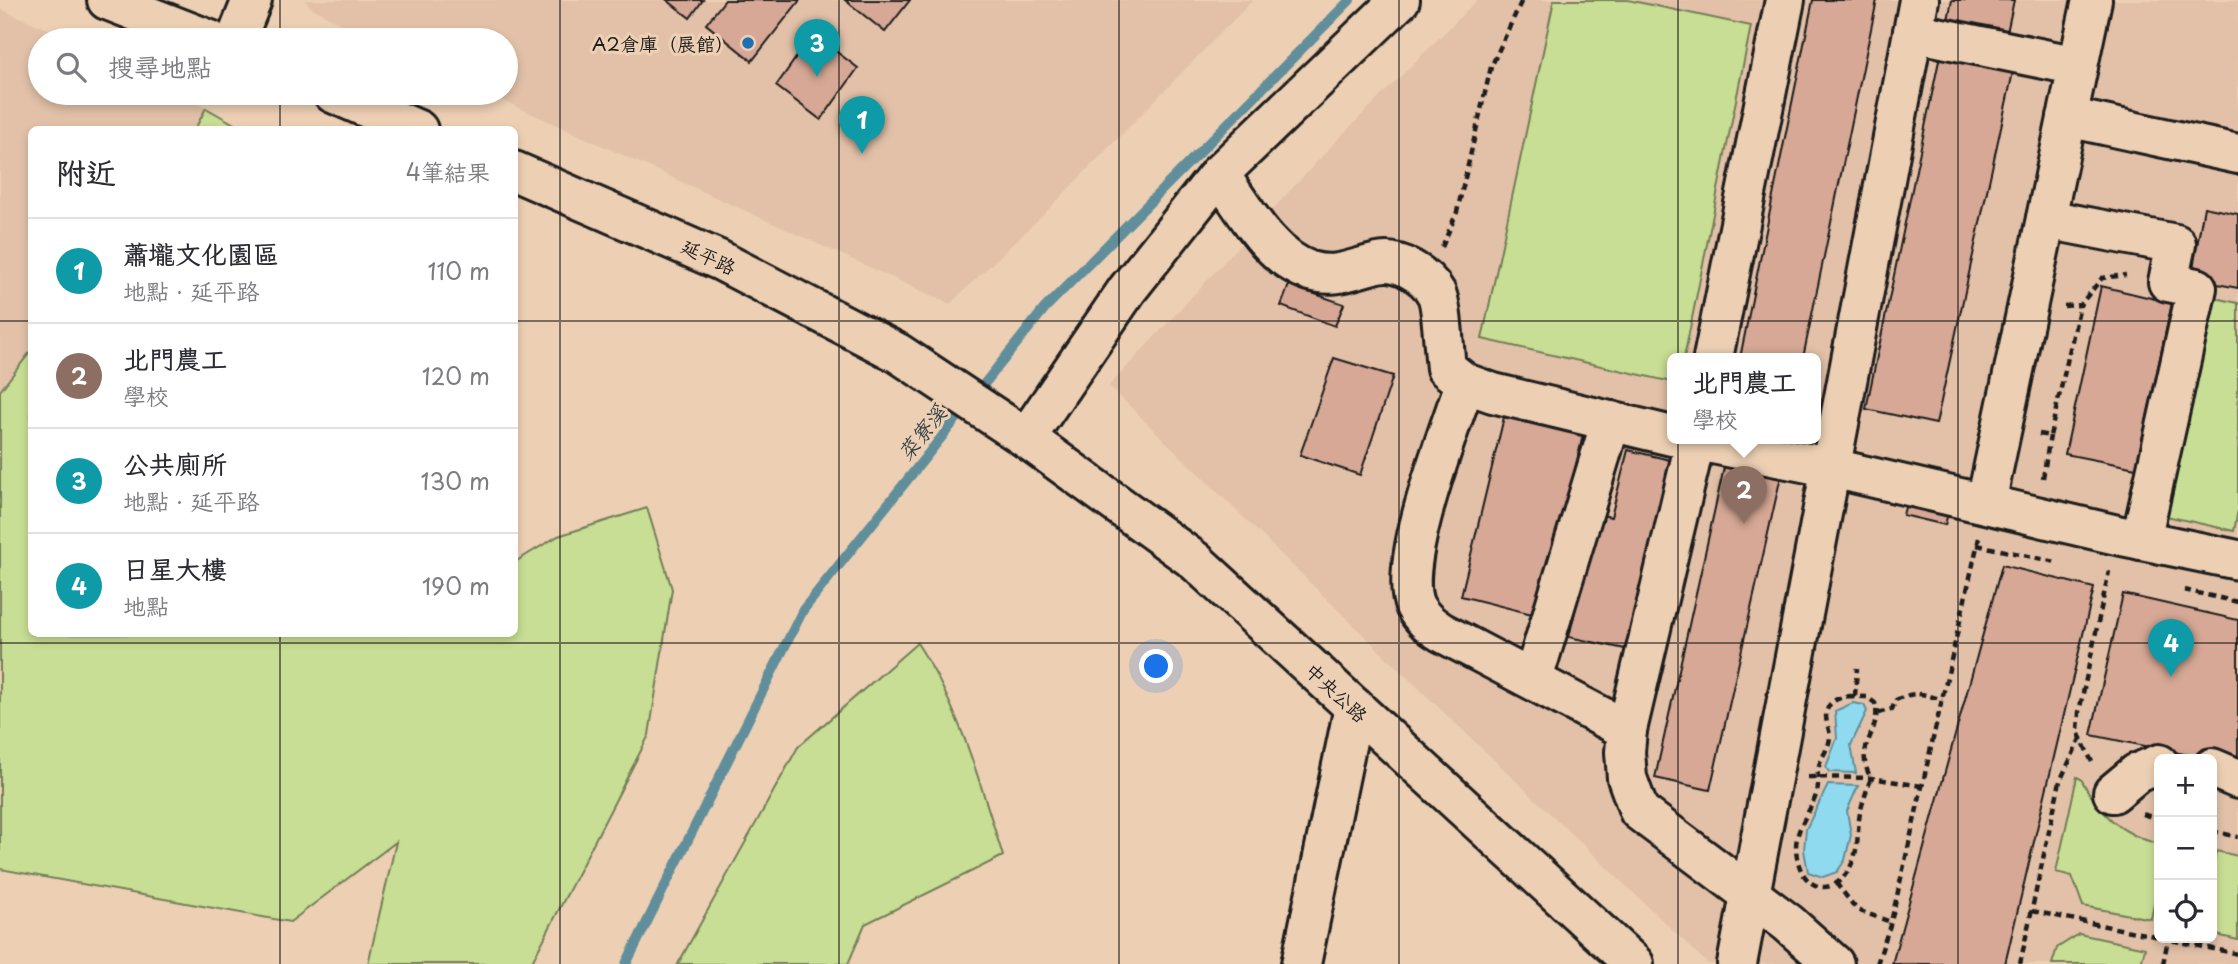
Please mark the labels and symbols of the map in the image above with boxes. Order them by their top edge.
pin: 3 [794,19,840,77]
place label: A2倉庫（展館） [592,29,734,57]
marker: A2倉庫（展館） [740,35,756,51]
pin: 1 [839,96,885,154]
street label: 延平路 [677,231,741,281]
water label: 菜寮溪 [889,397,954,467]
pin: 2 [1721,466,1767,524]
pin: 4 [2148,619,2194,677]
your location [1139,649,1173,683]
street label: 中央公路 [1300,656,1374,728]

